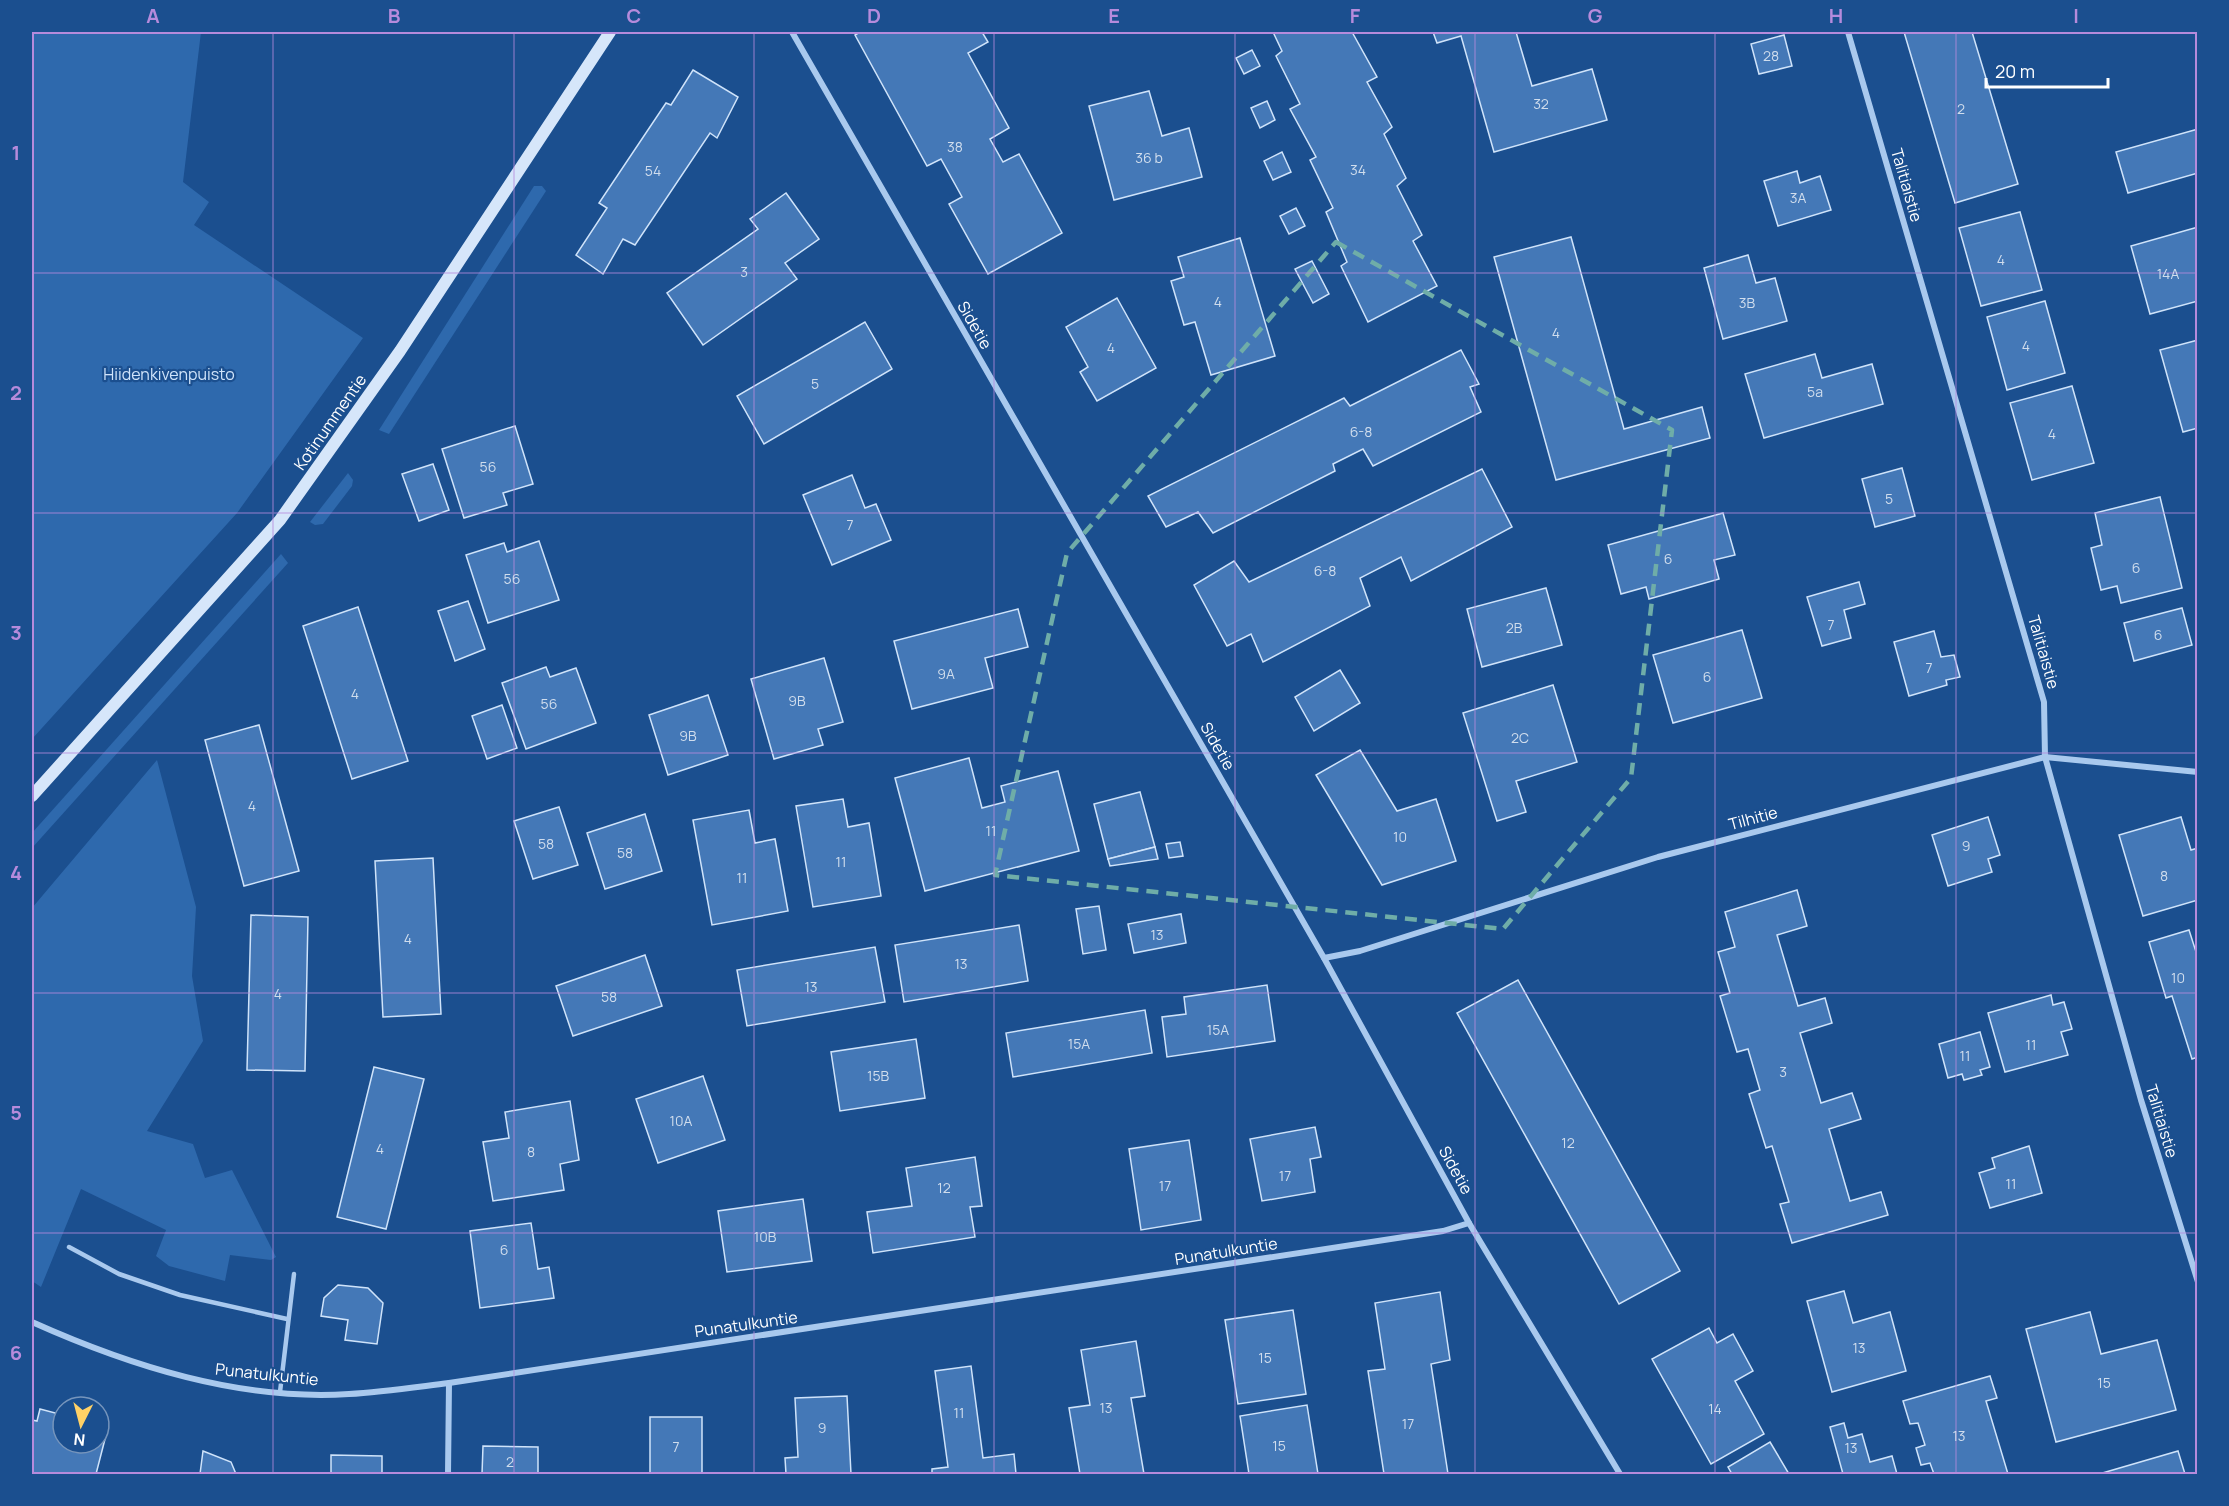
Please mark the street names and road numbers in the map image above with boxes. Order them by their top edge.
street label: Talitiaistie [1886,146,1928,224]
street label: Sidetie [952,297,998,353]
street label: Kotinummentie [289,370,371,474]
street label: Talitiaistie [2023,613,2065,691]
street label: Sidetie [1195,718,1241,774]
street label: Tilhitie [1726,801,1780,835]
street label: Talitiaistie [2140,1082,2184,1160]
street label: Sidetie [1434,1142,1478,1198]
street label: Punatulkuntie [1173,1232,1279,1270]
street label: Punatulkuntie [693,1306,799,1342]
street label: Punatulkuntie [214,1358,320,1390]

